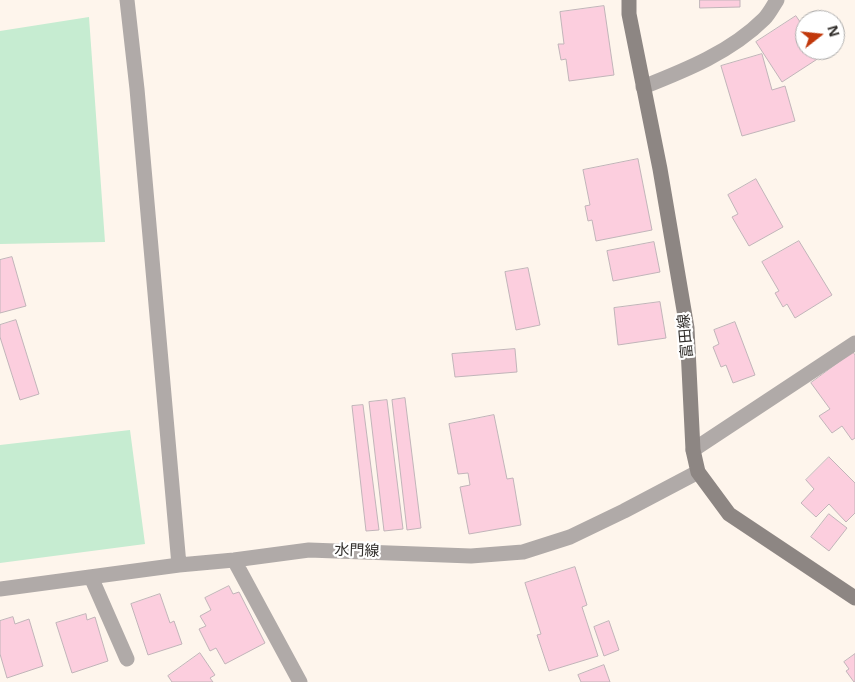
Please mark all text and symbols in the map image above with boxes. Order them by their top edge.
north arrow [795,10,845,60]
text: N [823,23,845,39]
street label: 富田線 [675,313,697,359]
street label: 水門線 [334,541,380,561]

